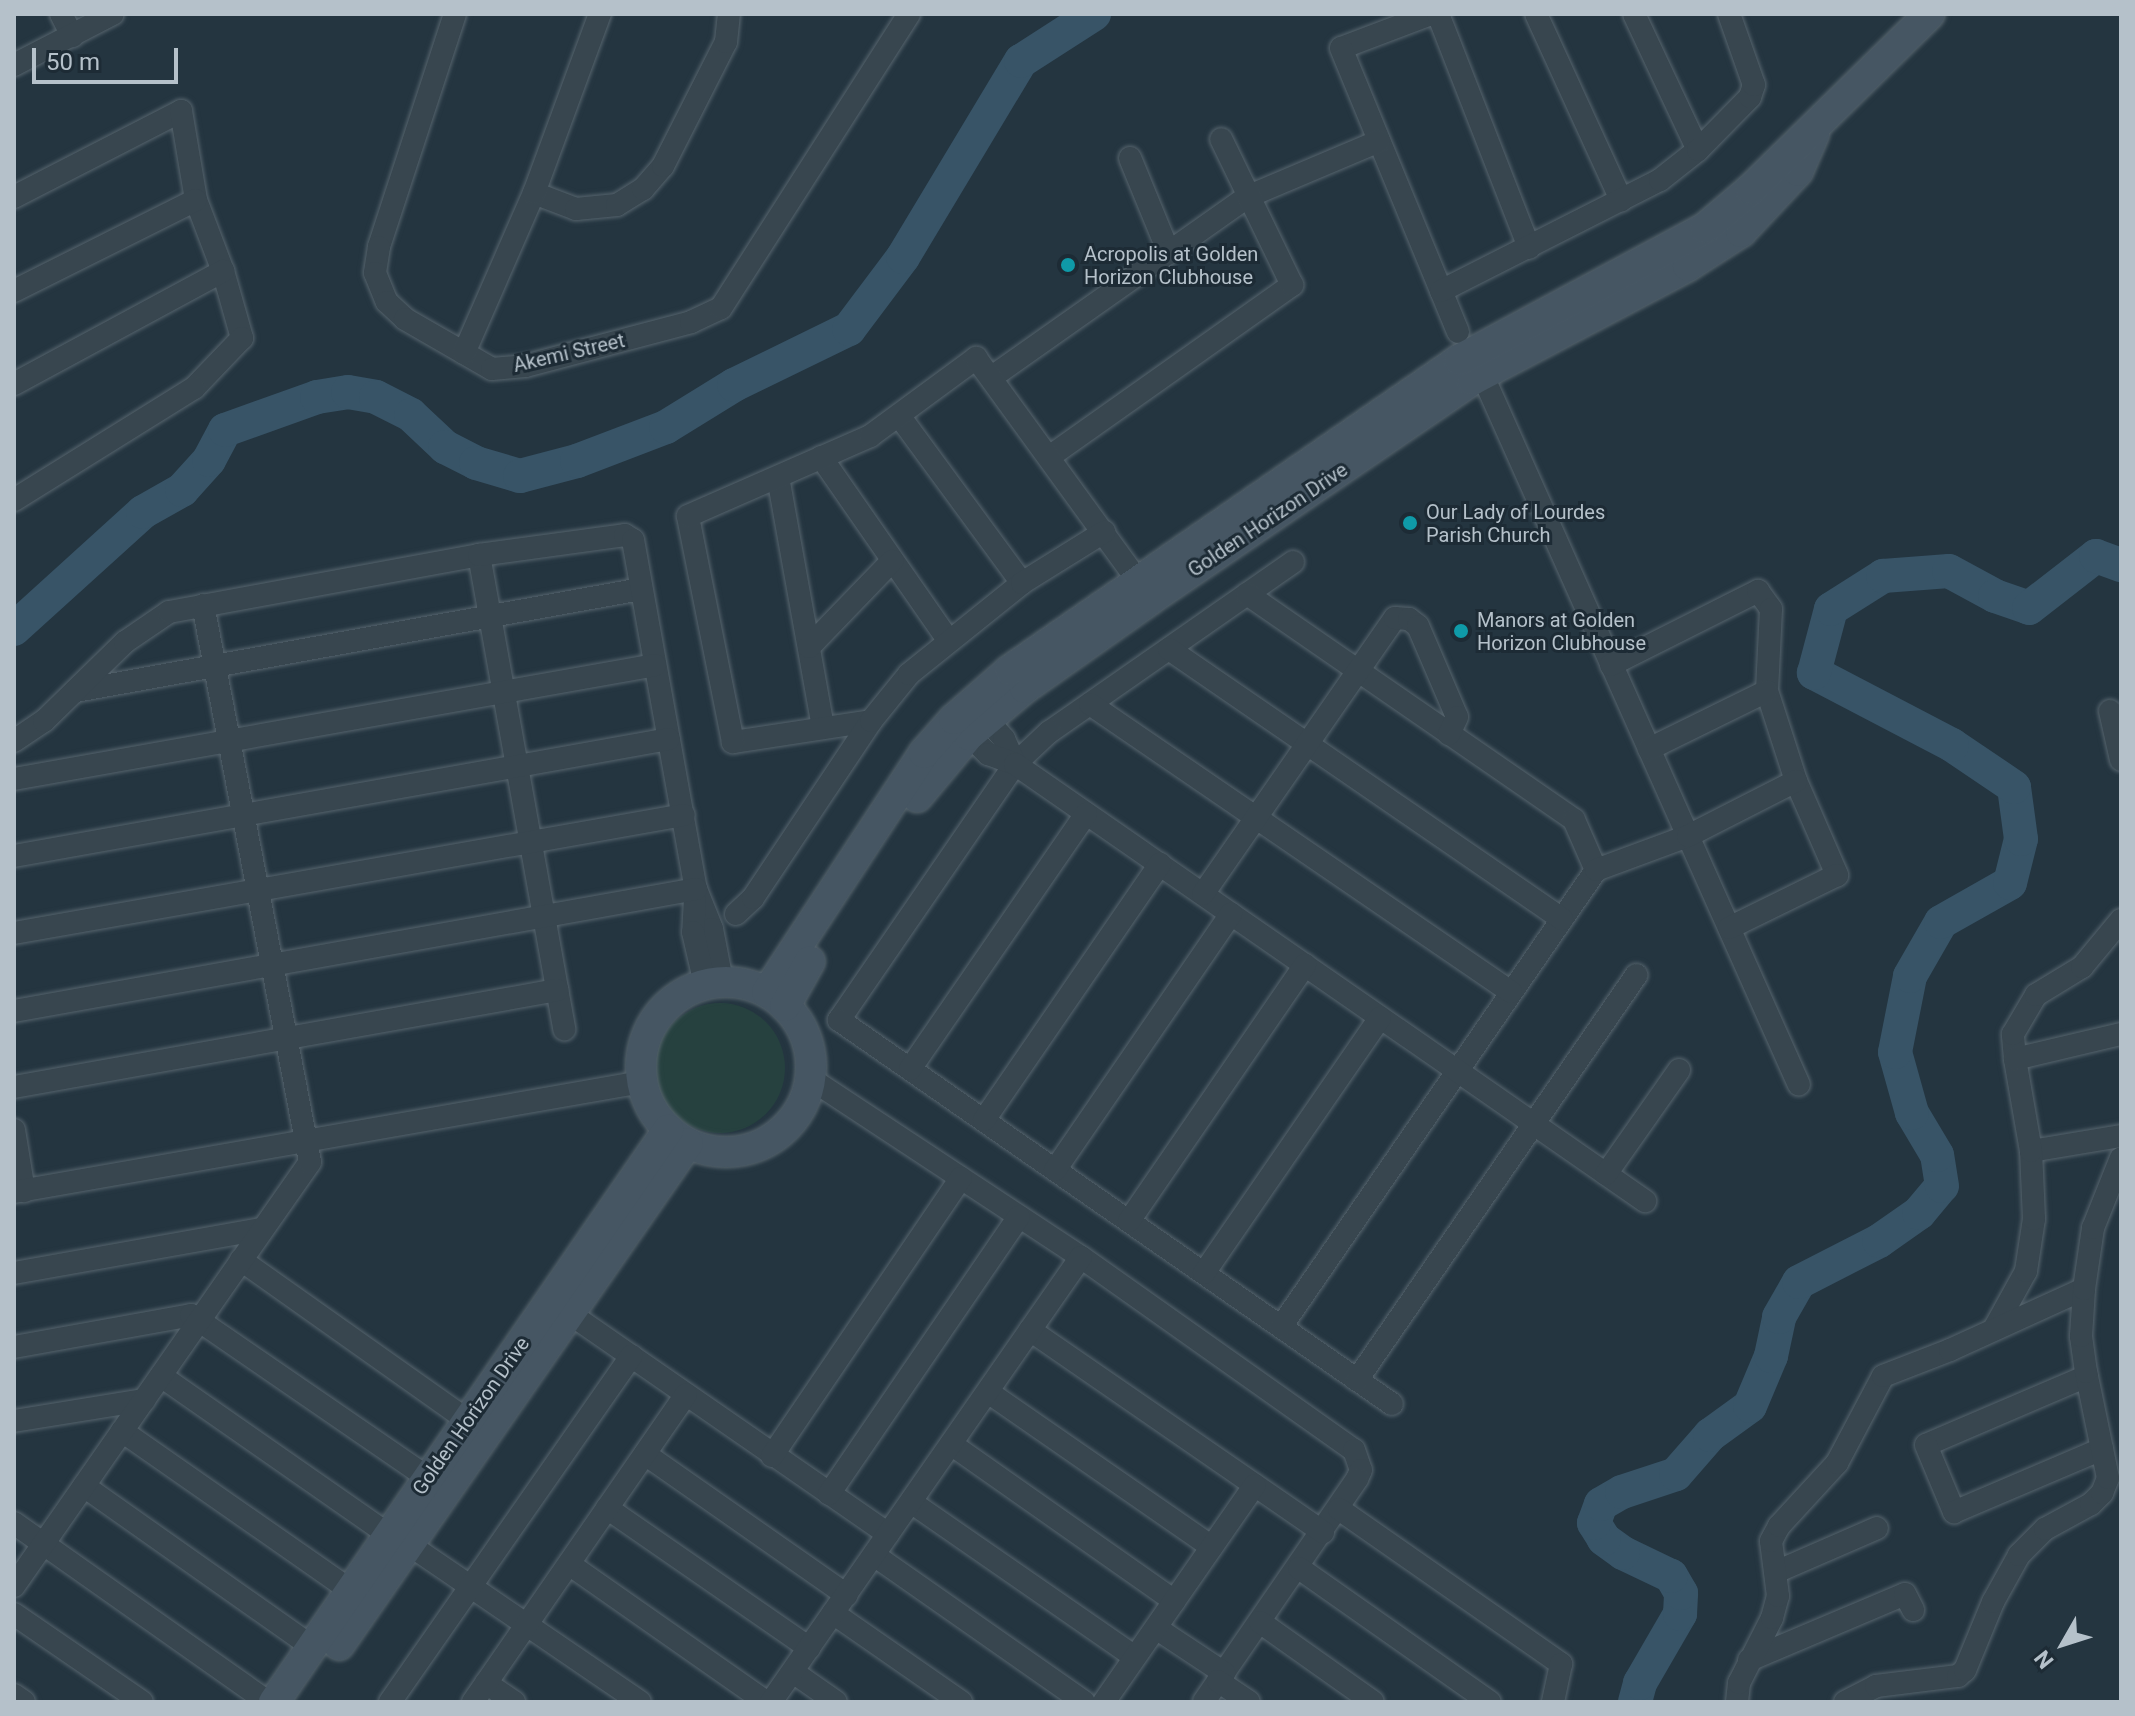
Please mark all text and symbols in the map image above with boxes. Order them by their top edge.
scale bar [36,32,182,82]
text: 50 m [46,48,100,76]
place label: Acropolis at Golden Horizon Clubhouse [1084,242,1258,289]
marker: Acropolis at Golden Horizon Clubhouse [1059,256,1077,274]
street label: Akemi Street [511,329,627,377]
street label: Golden Horizon Drive [1184,458,1352,582]
place label: Our Lady of Lourdes Parish Church [1426,500,1605,547]
marker: Our Lady of Lourdes Parish Church [1401,514,1419,532]
place label: Manors at Golden Horizon Clubhouse [1477,608,1646,655]
marker: Manors at Golden Horizon Clubhouse [1452,622,1470,640]
street label: Golden Horizon Drive [407,1332,535,1500]
north arrow [2023,1604,2103,1684]
text: N [2029,1646,2059,1673]

